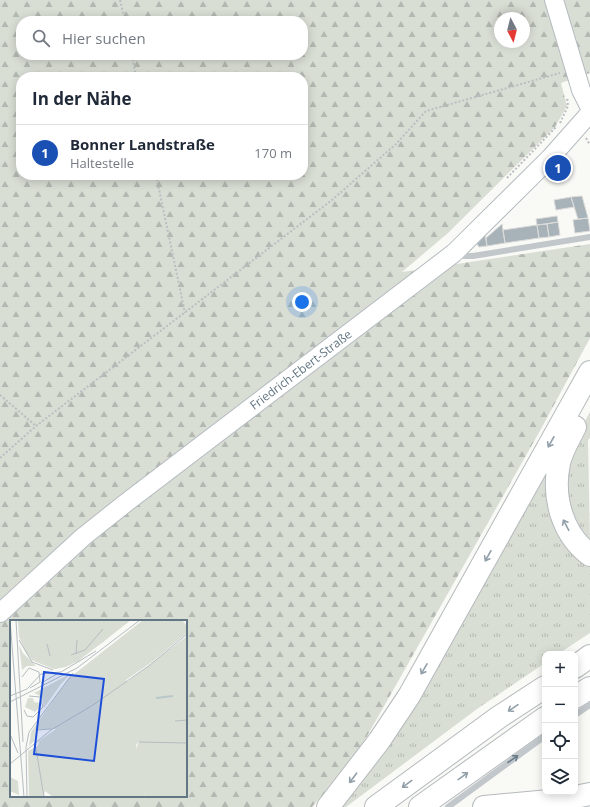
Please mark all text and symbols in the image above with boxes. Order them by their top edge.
north arrow [494,12,530,48]
search box [16,16,308,60]
icon: search [30,27,52,49]
text: Hier suchen [62,28,146,48]
text: In der Nähe [32,87,131,110]
text: Bonner Landstraße [70,134,215,154]
text: 1 [41,144,49,162]
text: 170 m [254,144,292,162]
pin: 1 [545,153,571,183]
text: Haltestelle [70,154,134,172]
your location [292,292,312,312]
street label: Friedrich-Ebert-Straße [246,325,355,414]
one-way arrow [546,436,554,448]
one-way arrow [562,519,569,531]
one-way arrow [483,550,491,562]
inset map [10,620,187,797]
map controls [542,651,578,795]
button: + [542,651,578,687]
one-way arrow [419,663,427,675]
button: − [542,687,578,723]
one-way arrow [507,704,518,712]
button: locate [542,723,578,759]
one-way arrow [507,755,518,763]
button: layers [542,759,578,795]
one-way arrow [457,771,468,780]
one-way arrow [348,772,357,783]
one-way arrow [402,780,413,788]

